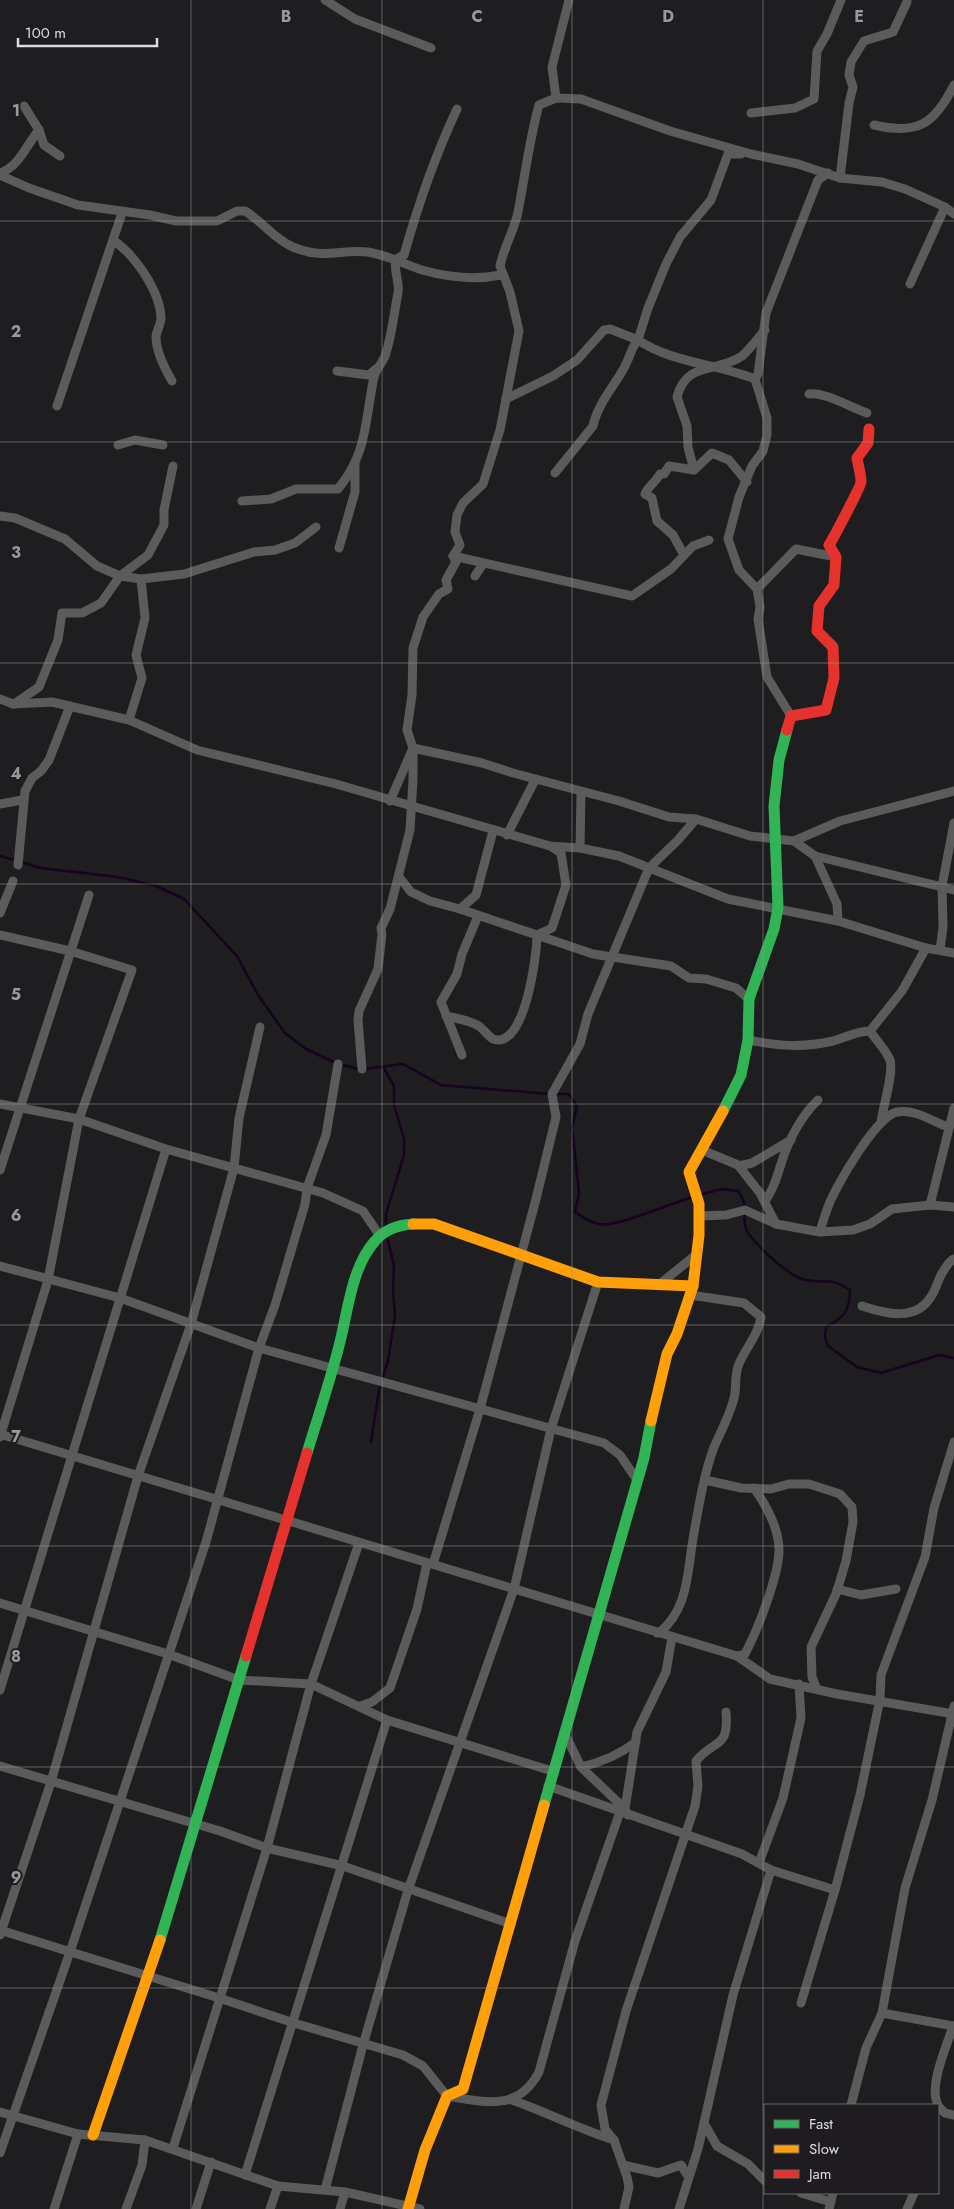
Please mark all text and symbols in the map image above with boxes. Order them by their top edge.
text: B [281,5,291,28]
text: C [471,5,483,28]
text: D [662,5,674,28]
text: E [854,5,864,28]
scale bar [18,15,156,47]
text: 100 m [25,22,66,44]
text: 1 [12,99,20,122]
text: 2 [11,320,21,343]
text: 3 [11,541,21,564]
text: 4 [10,762,22,785]
text: 5 [11,983,21,1006]
text: 6 [11,1204,21,1227]
text: 7 [11,1425,21,1448]
text: 8 [11,1645,21,1668]
text: 9 [11,1866,21,1889]
legend [764,2104,939,2194]
text: Fast [809,2113,833,2135]
text: Slow [809,2138,840,2160]
text: Jam [807,2163,832,2185]

